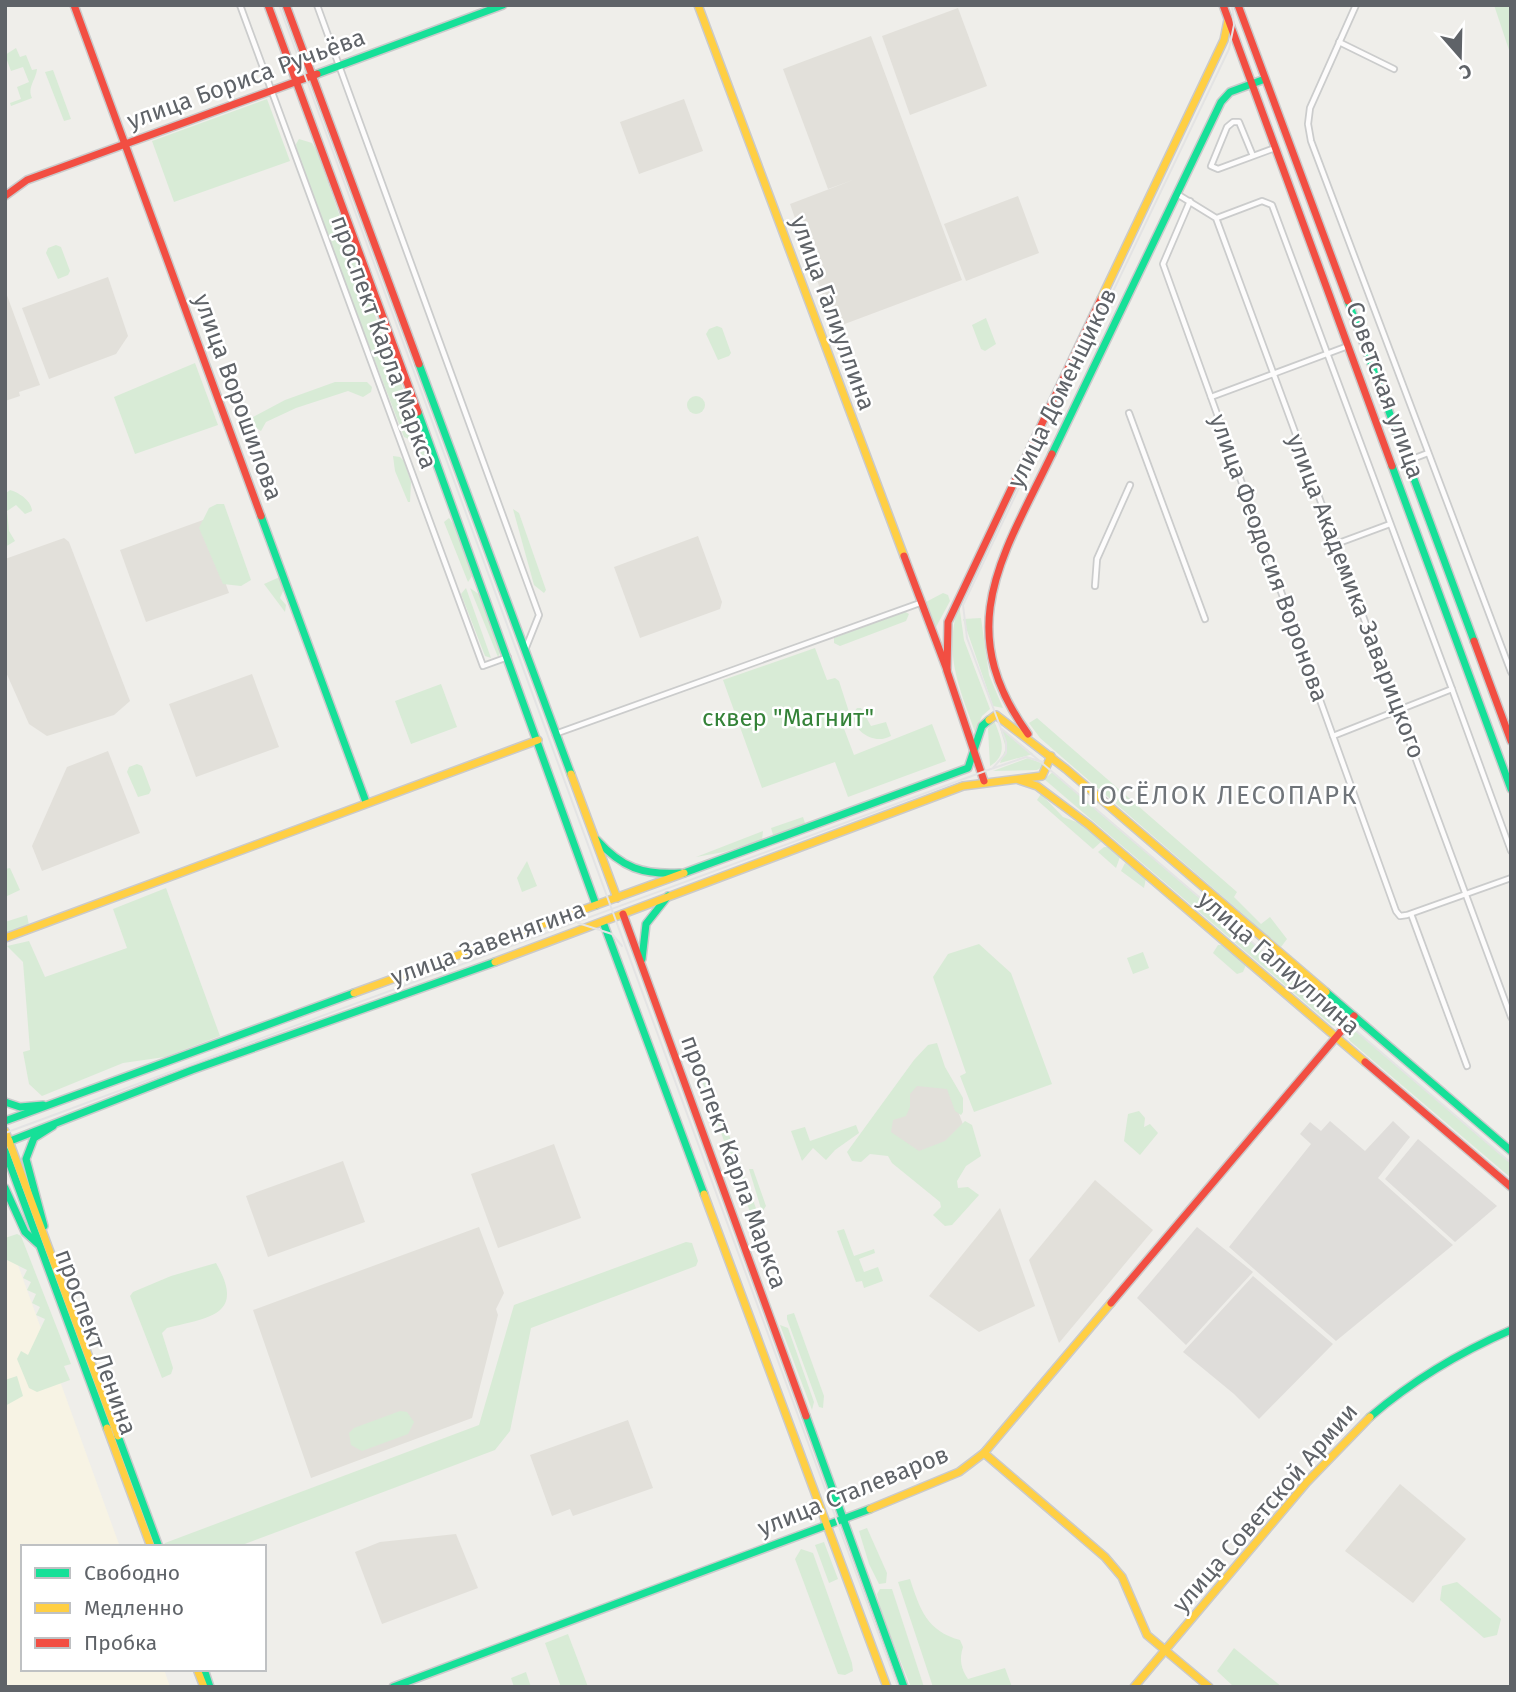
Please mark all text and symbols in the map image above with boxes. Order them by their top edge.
north arrow [1425,21,1495,91]
street label: улица Бориса Ручьёва [123,23,369,135]
text: С [1457,59,1475,84]
street label: проспект Карла Маркса [325,211,443,473]
street label: улица Галиуллина [785,212,881,414]
street label: улица Доменщиков [1001,284,1123,492]
street label: улица Ворошилова [188,290,288,504]
street label: Советская улица [1340,298,1430,482]
street label: улица Феодосия Воронова [1204,410,1334,706]
street label: улица Академика Заварицкого [1281,430,1431,762]
park label: сквер "Магнит" [702,704,874,732]
district label: ПОСЁЛОК ЛЕСОПАРК [1080,780,1358,811]
street label: улица Галиуллина [1192,885,1366,1041]
street label: улица Завенягина [387,895,589,991]
street label: проспект Карла Маркса [675,1031,793,1293]
street label: проспект Ленина [49,1245,143,1439]
street label: улица Советской Армии [1167,1398,1363,1618]
street label: улица Сталеваров [753,1440,953,1542]
legend [21,1545,266,1671]
text: Свободно [84,1560,180,1586]
text: Медленно [84,1595,184,1621]
text: Пробка [84,1630,157,1656]

